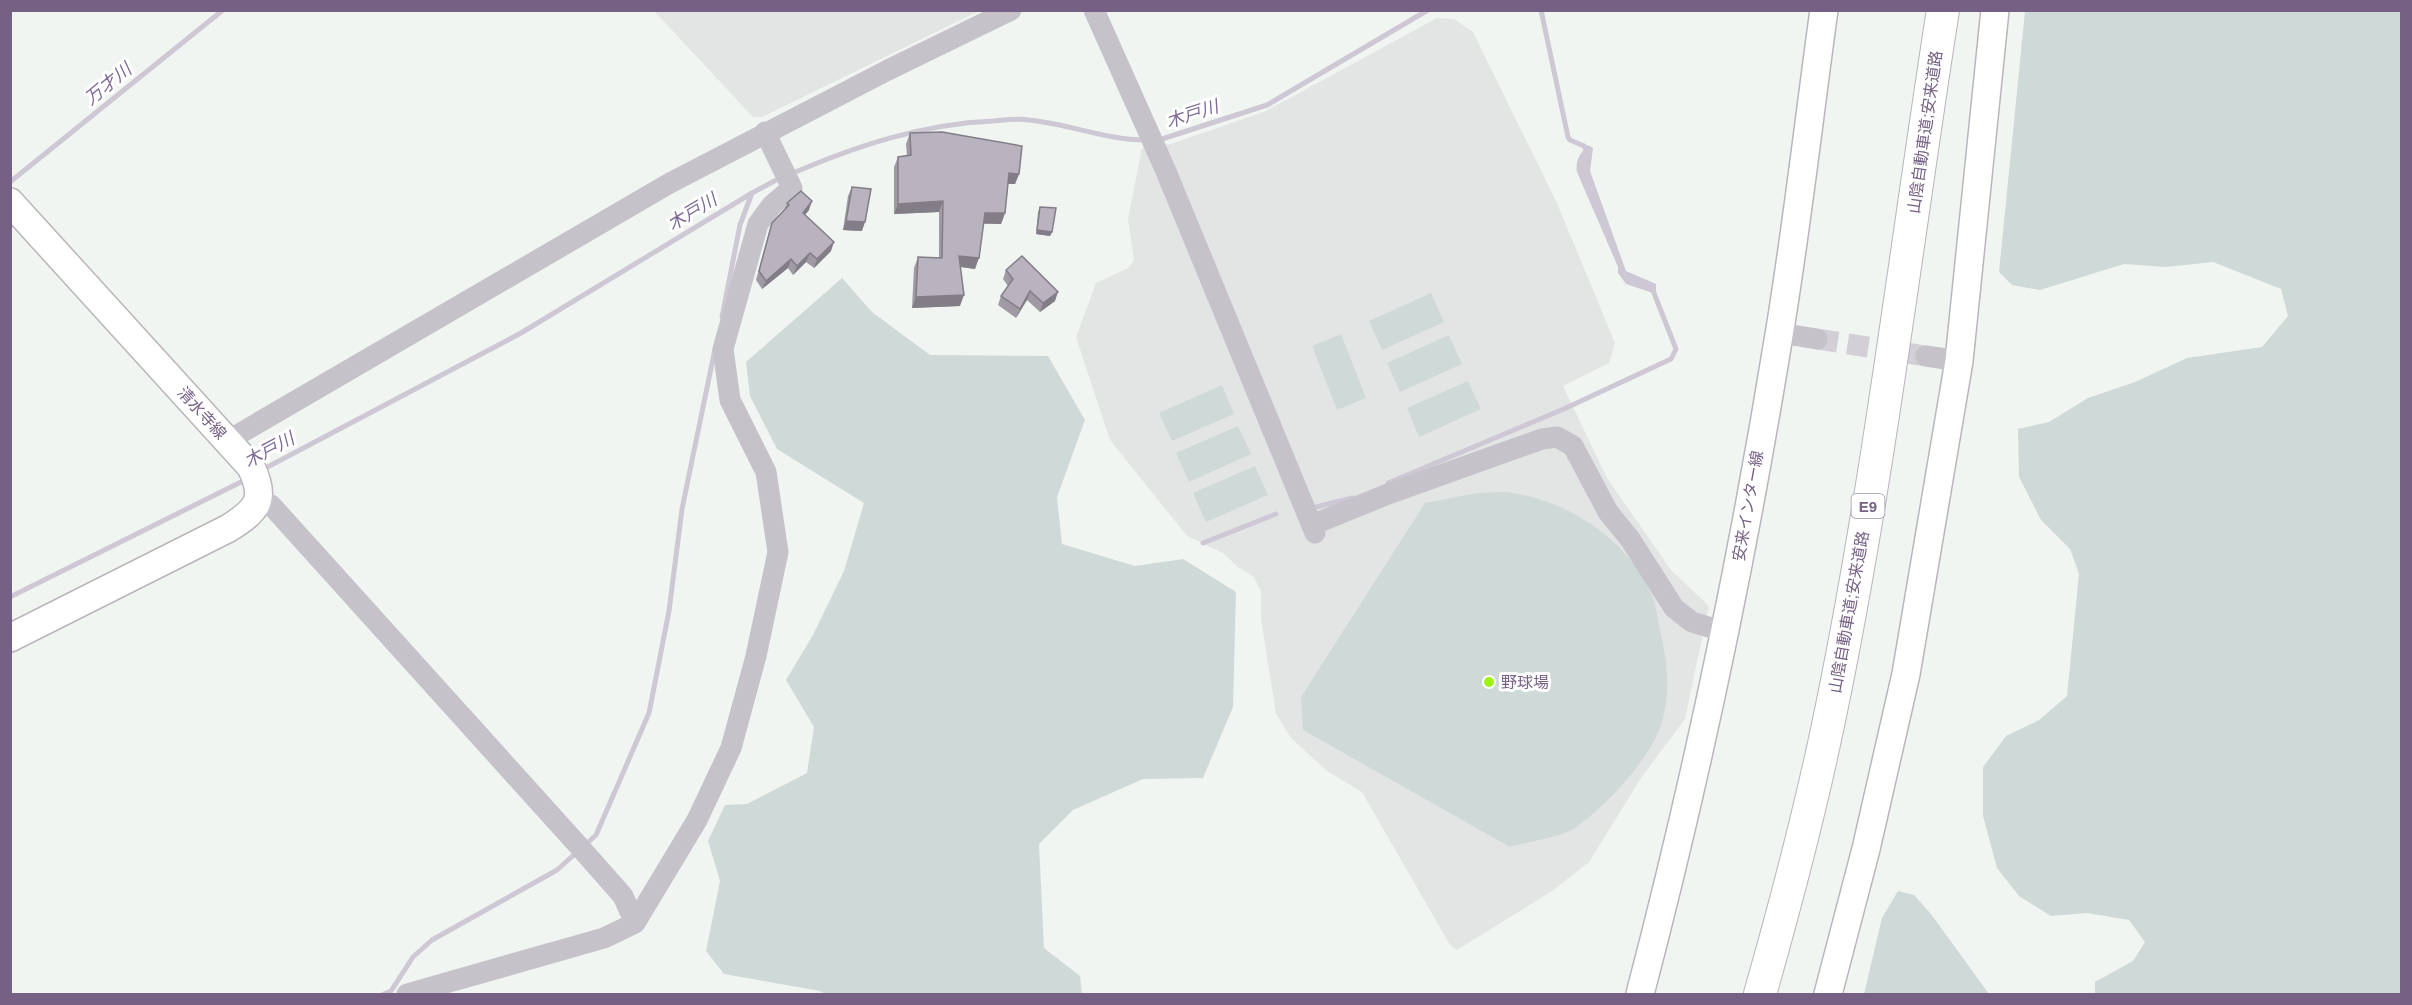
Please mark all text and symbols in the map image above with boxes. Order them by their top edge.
street label: 山陰自動車道;安来道路 [1905,49,1945,215]
water label: 万才川 [81,58,137,109]
water label: 木戸川 [1163,96,1223,132]
water label: 木戸川 [664,188,722,234]
street label: 清水寺線 [174,384,230,442]
water label: 木戸川 [240,428,299,472]
street label: 安来インター線 [1730,449,1766,563]
road number: E9 [1852,494,1884,518]
street label: 山陰自動車道;安来道路 [1826,530,1872,694]
place label: 野球場 [1501,674,1549,691]
marker: 野球場 [1482,675,1496,689]

